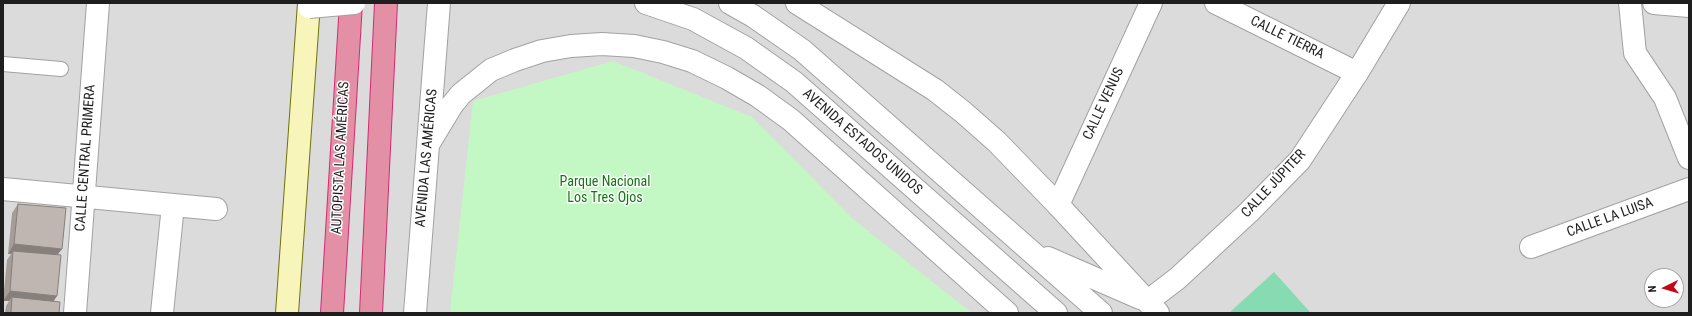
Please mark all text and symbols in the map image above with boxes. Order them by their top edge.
street label: CALLE TIERRA [1247,13,1327,63]
street label: CALLE VENUS [1080,65,1128,143]
street label: AUTOPISTA LAS AMÉRICAS [329,81,353,235]
street label: CALLE CENTRAL PRIMERA [72,84,100,232]
street label: AVENIDA ESTADOS UNIDOS [799,85,925,199]
street label: AVENIDA LAS AMÉRICAS [413,88,441,228]
street label: CALLE JÚPITER [1238,147,1310,221]
park label: Parque Nacional Los Tres Ojos [560,174,650,206]
street label: CALLE LA LUISA [1565,195,1655,241]
north arrow [1644,268,1684,308]
text: N [1646,285,1659,293]

